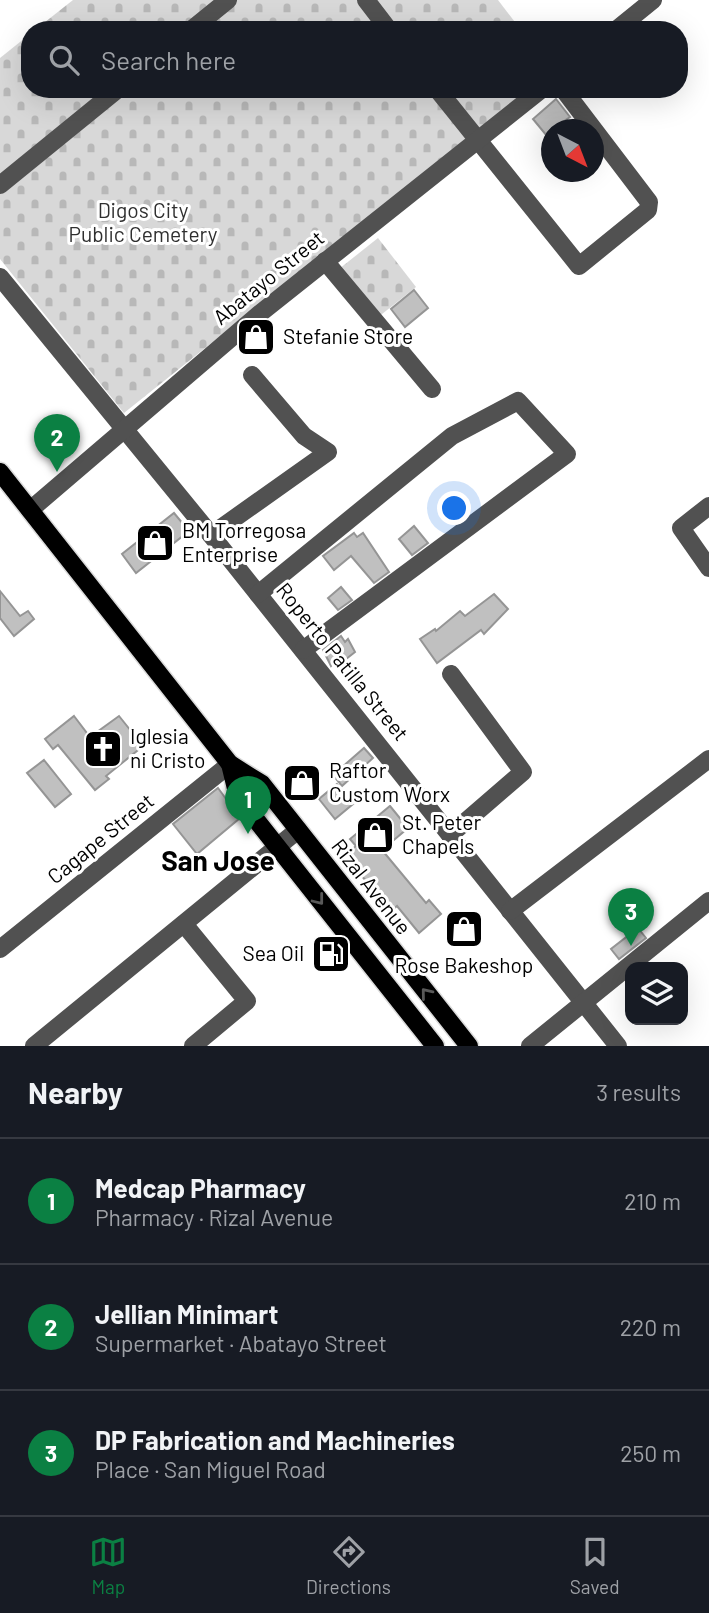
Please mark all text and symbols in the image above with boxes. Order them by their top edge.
search box [21,21,688,98]
icon: search [45,41,83,79]
text: Search here [101,44,236,75]
north arrow [541,119,604,182]
park label: Digos City Public Cemetery [68,197,218,246]
street label: Abatayo Street [208,225,329,329]
shop icon: Stefanie Store [235,316,277,358]
place label: Stefanie Store [283,323,413,348]
pin: 2 [34,414,80,472]
your location [437,491,471,525]
place label: BM Torregosa Enterprise [182,517,306,566]
shop icon: BM Torregosa Enterprise [134,522,176,564]
street label: Roperto Patilla Street [272,577,414,745]
place label: Iglesia ni Cristo [130,723,205,772]
church icon: Iglesia ni Cristo [82,728,124,770]
place label: Raftor Custom Worx [329,757,450,806]
shop icon: Raftor Custom Worx [281,762,323,804]
pin: 1 [225,776,271,834]
street label: Cagape Street [42,787,158,888]
place label: St. Peter Chapels [402,809,482,858]
shop icon: St. Peter Chapels [354,814,396,856]
street label: Rizal Avenue [327,833,417,939]
district label: San Jose [161,843,275,877]
pin: 3 [608,888,654,946]
one-way arrow [311,892,324,905]
shop icon: Rose Bakeshop [443,908,485,950]
fuel station icon: Sea Oil [310,933,352,975]
place label: Sea Oil [242,940,304,965]
place label: Rose Bakeshop [395,952,533,977]
map controls [625,962,688,1025]
button: layers [625,962,688,1025]
one-way arrow [422,988,434,1001]
text: Nearby [28,1074,123,1110]
text: 3 results [596,1078,681,1106]
text: Medcap Pharmacy [95,1172,306,1203]
text: 1 [47,1187,55,1215]
text: 210 m [624,1187,681,1215]
text: Pharmacy · Rizal Avenue [95,1203,333,1231]
text: Jellian Minimart [95,1298,278,1329]
text: 2 [45,1313,57,1341]
text: 220 m [620,1313,681,1341]
text: Supermarket · Abatayo Street [95,1329,387,1357]
text: DP Fabrication and Machineries [95,1424,455,1455]
text: 3 [45,1439,57,1467]
text: 250 m [620,1439,681,1467]
text: Place · San Miguel Road [95,1455,326,1483]
tab: Map [89,1533,127,1598]
tab: Directions [306,1533,391,1598]
tab: Saved [570,1533,620,1598]

